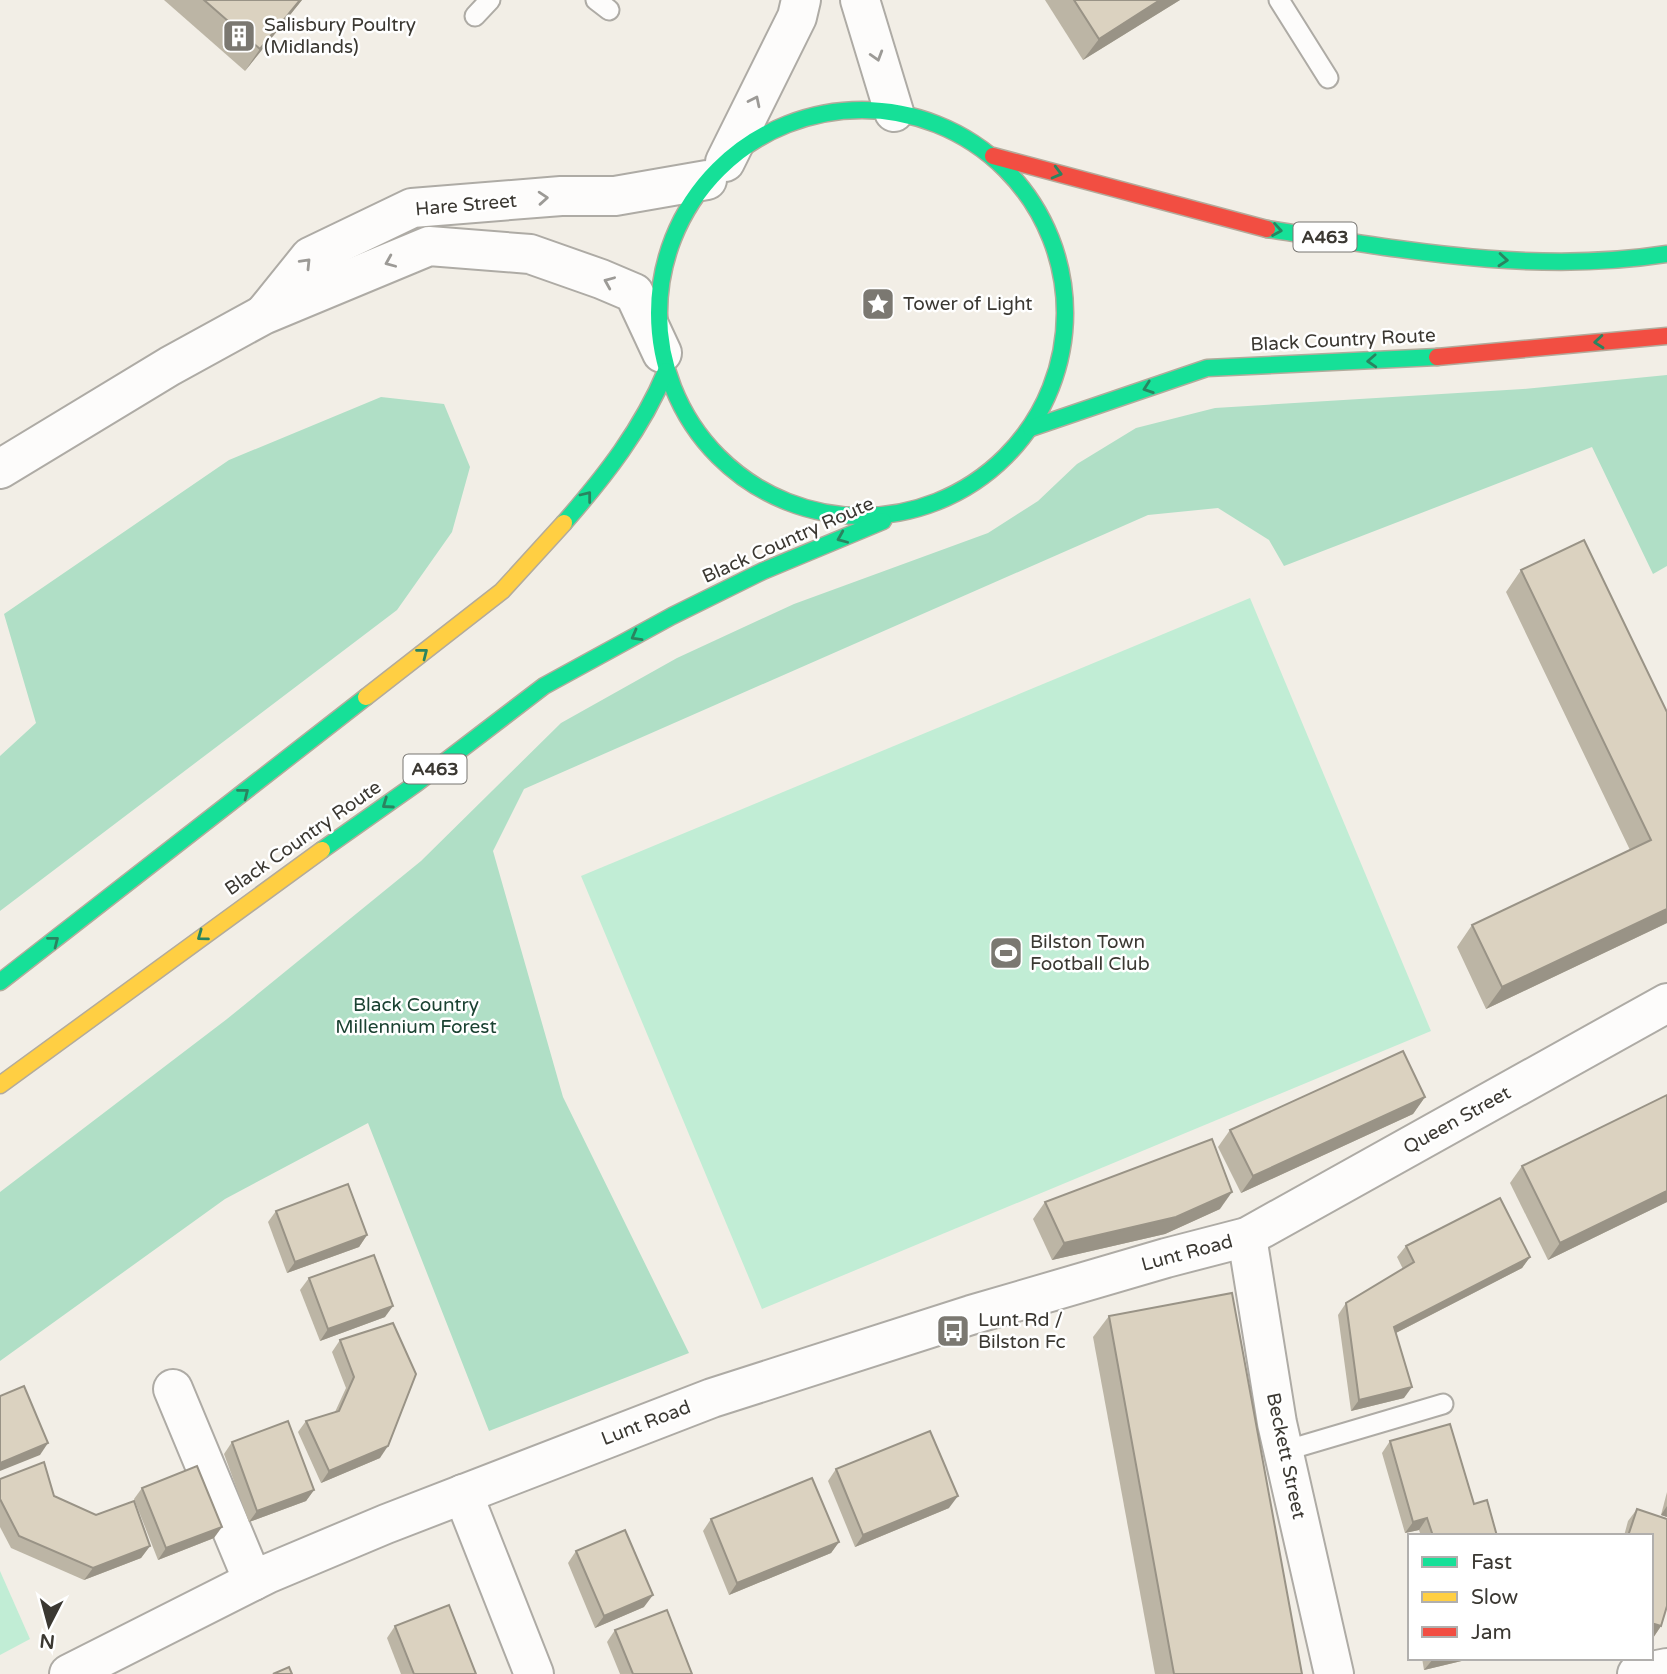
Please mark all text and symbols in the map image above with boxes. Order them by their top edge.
place label: Salisbury Poultry (Midlands) [264,14,416,58]
building icon: Salisbury Poultry (Midlands) [220,17,258,55]
one-way arrow [868,50,883,62]
one-way arrow [747,96,761,108]
one-way arrow [1051,165,1063,179]
street label: Hare Street [414,190,518,220]
one-way arrow [538,191,549,206]
one-way arrow [1271,222,1283,237]
road number: A463 [1294,222,1356,251]
one-way arrow [1497,252,1508,267]
one-way arrow [385,254,398,268]
one-way arrow [298,258,310,271]
one-way arrow [604,277,616,291]
place icon: Tower of Light [859,285,897,323]
place label: Tower of Light [903,293,1033,315]
street label: Black Country Route [1250,324,1436,356]
one-way arrow [1593,334,1605,349]
one-way arrow [1367,353,1378,368]
one-way arrow [1143,380,1155,394]
one-way arrow [578,491,591,504]
street label: Black Country Route [699,492,877,588]
one-way arrow [836,530,848,544]
one-way arrow [631,628,643,641]
one-way arrow [416,648,428,661]
road number: A463 [404,754,466,784]
street label: Black Country Route [221,776,385,900]
one-way arrow [237,789,249,802]
one-way arrow [382,796,395,808]
one-way arrow [197,928,210,940]
place label: Bilston Town Football Club [1030,931,1150,975]
sports icon: Bilston Town Football Club [987,934,1025,972]
one-way arrow [46,936,59,949]
park label: Black Country Millennium Forest [335,994,497,1038]
street label: Queen Street [1400,1081,1514,1159]
street label: Lunt Road [1139,1230,1235,1276]
place label: Lunt Rd / Bilston Fc [978,1309,1066,1353]
bus stop icon: Lunt Rd / Bilston Fc [934,1312,972,1350]
street label: Beckett Street [1262,1391,1310,1521]
street label: Lunt Road [598,1396,694,1450]
legend [1408,1534,1653,1660]
text: Fast [1471,1550,1512,1575]
text: Slow [1471,1585,1519,1610]
north arrow [14,1590,84,1660]
text: Jam [1471,1620,1512,1645]
text: N [39,1629,56,1653]

